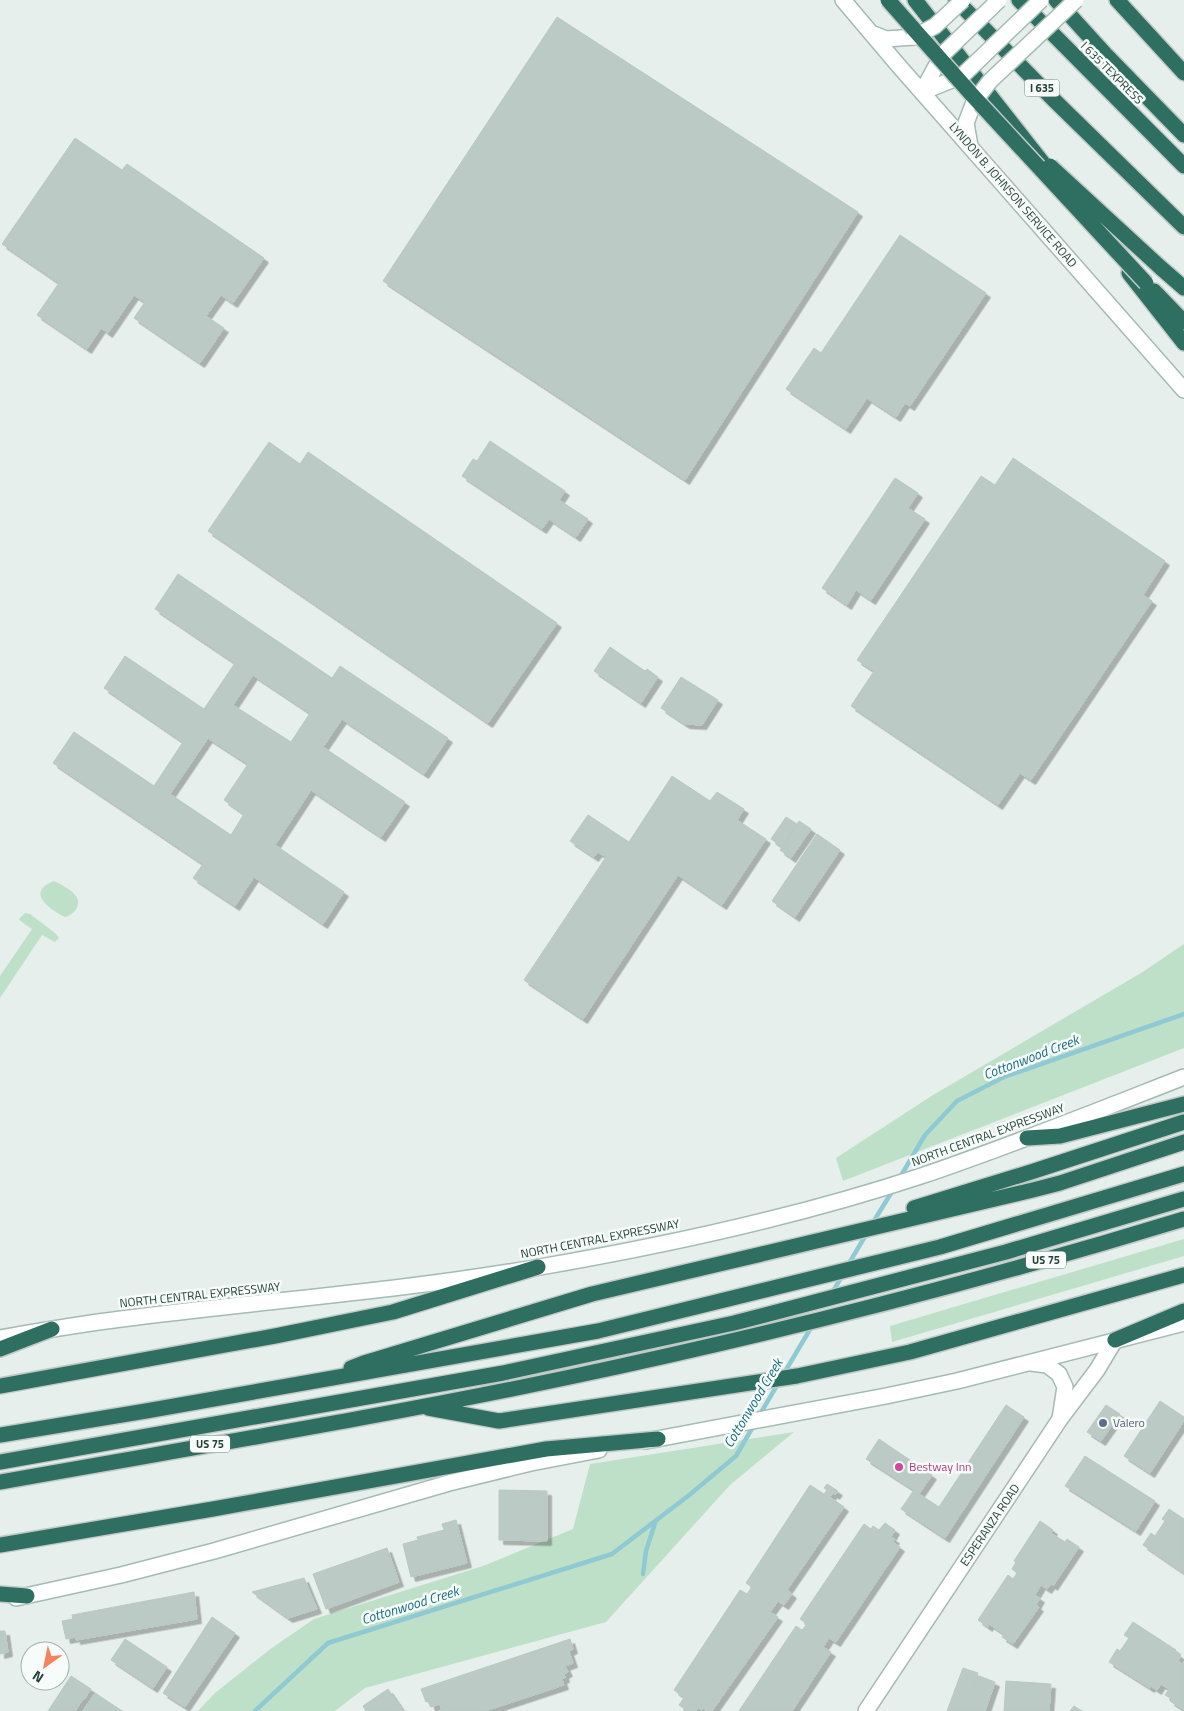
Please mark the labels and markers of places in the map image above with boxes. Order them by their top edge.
place label: Valero [1113,1413,1145,1432]
marker: Valero [1097,1417,1109,1429]
place label: Bestway Inn [909,1457,972,1476]
marker: Bestway Inn [893,1461,905,1473]

